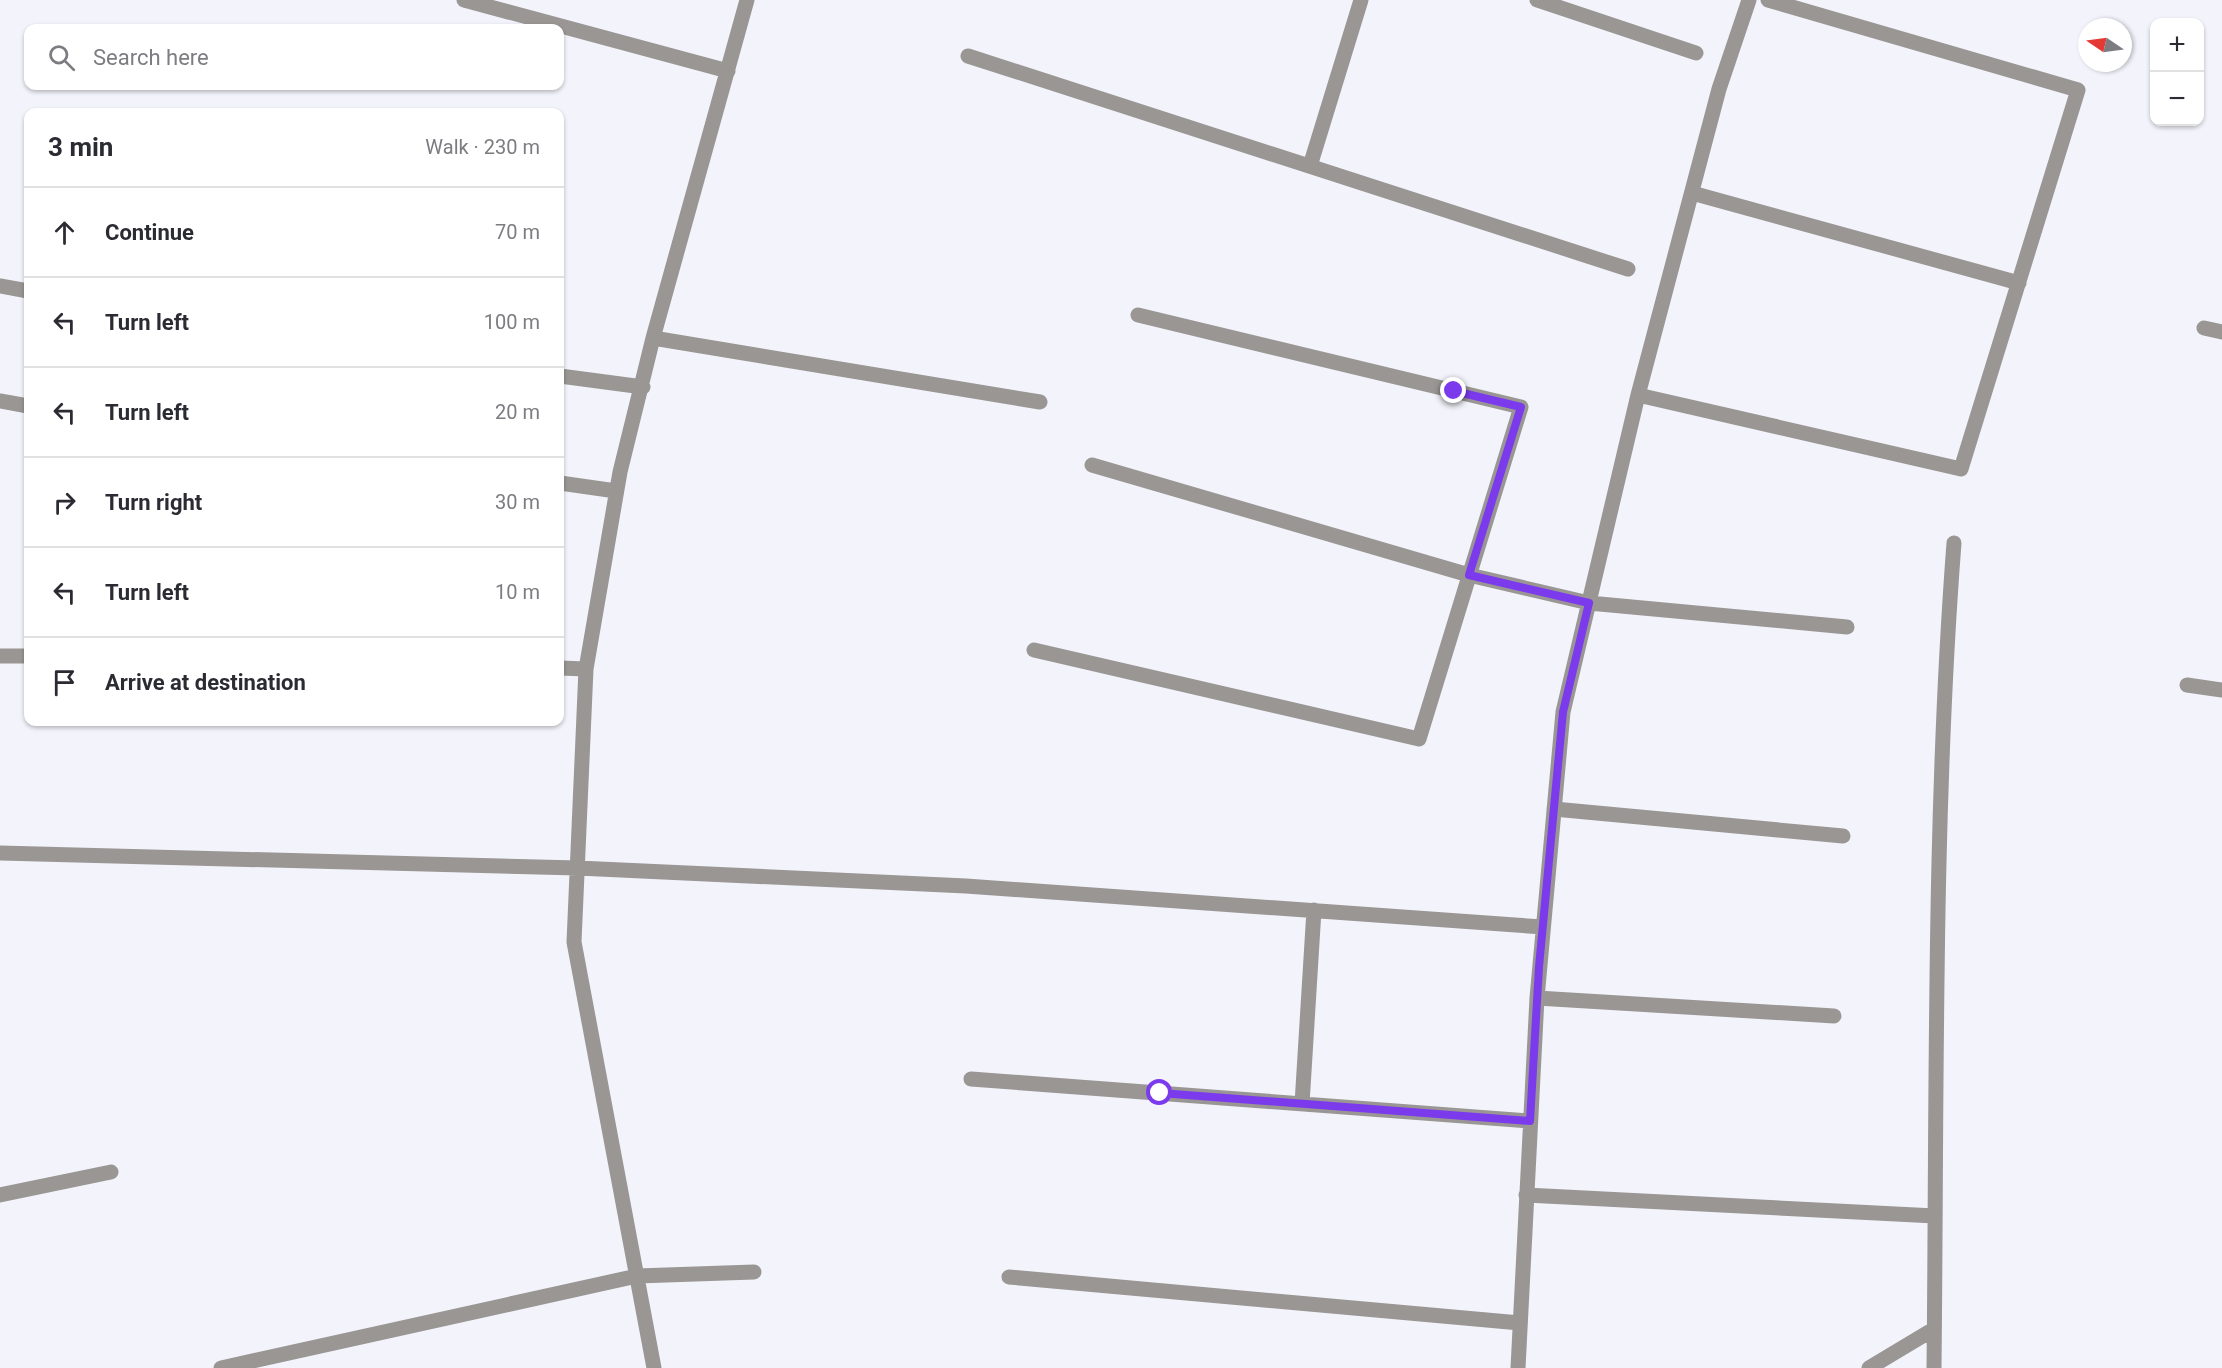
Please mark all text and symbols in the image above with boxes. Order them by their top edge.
north arrow [2078,18,2132,72]
map controls [2150,18,2204,126]
button: + [2150,18,2204,72]
search box [24,24,564,90]
icon: search [45,41,78,74]
text: Search here [93,45,209,70]
button: − [2150,72,2204,126]
text: 3 min [48,132,113,162]
text: Walk · 230 m [425,135,540,159]
icon: ahead [48,216,81,249]
text: Continue [105,220,194,245]
text: 70 m [495,220,540,244]
icon: left [48,306,81,339]
text: Turn left [105,310,189,335]
text: 100 m [484,310,540,334]
route end [1440,377,1466,403]
icon: left [48,396,81,429]
text: Turn left [105,400,189,425]
text: 20 m [495,400,540,424]
icon: right [48,486,81,519]
text: Turn right [105,490,202,515]
text: 30 m [495,490,540,514]
icon: left [48,576,81,609]
text: Turn left [105,580,189,605]
text: 10 m [495,580,540,604]
icon: arrive [48,666,81,699]
text: Arrive at destination [105,670,306,695]
route start [1146,1079,1172,1105]

